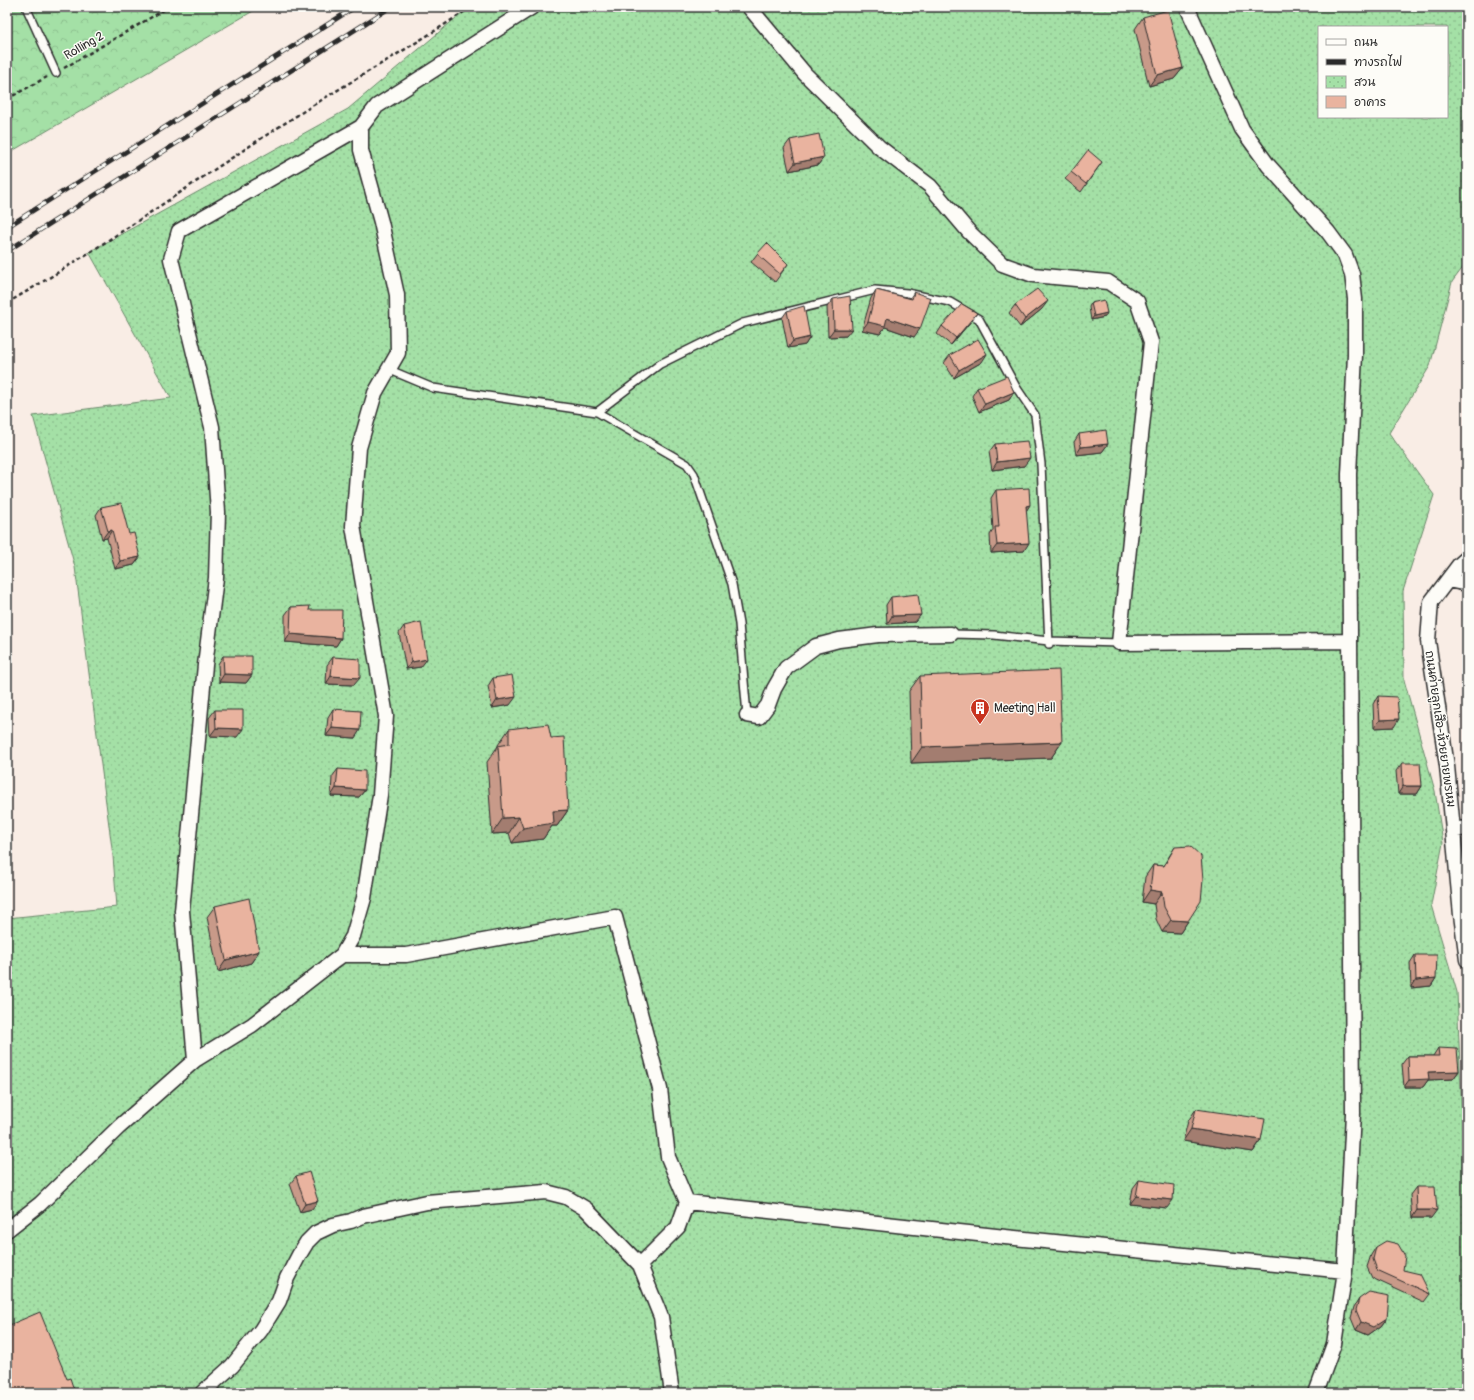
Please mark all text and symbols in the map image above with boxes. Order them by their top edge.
legend [1318,26,1448,118]
street label: Rolling 2 [62,29,107,63]
text: ถนน [1354,35,1378,50]
text: ทางรถไฟ [1354,54,1402,70]
text: สวน [1354,75,1375,90]
text: อาคาร [1354,95,1386,110]
street label: ถนนค่ายลูกเสึอ-ห้วยยายพรหม [1421,650,1459,808]
building icon: Meeting Hall [969,697,991,725]
place label: Meeting Hall [994,701,1056,716]

